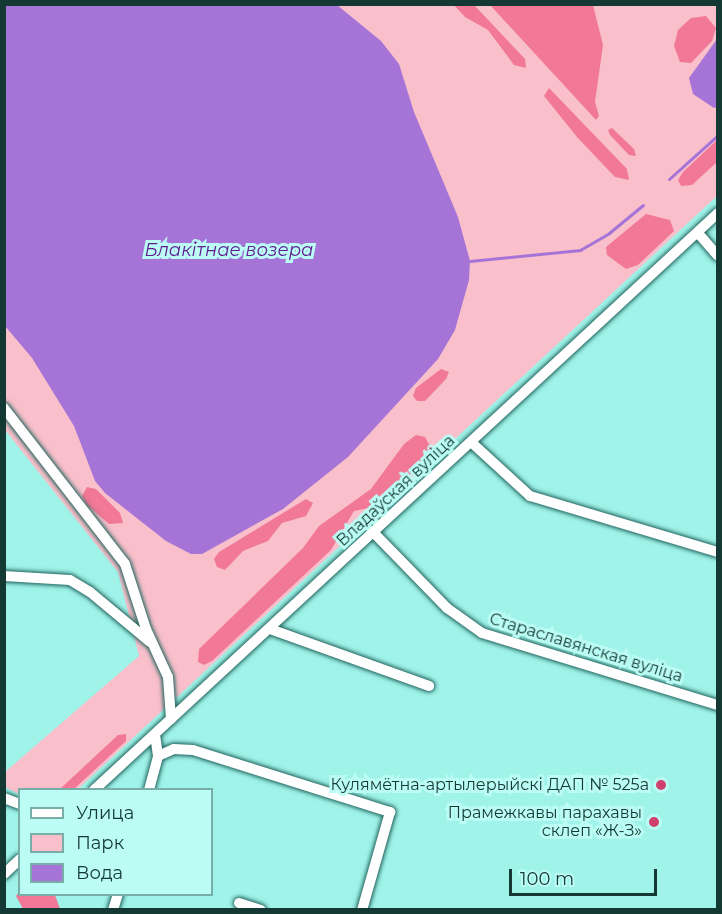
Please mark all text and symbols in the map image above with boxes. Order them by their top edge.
water label: Блакітнае возера [145,239,313,261]
street label: Владаўская вуліца [333,431,459,551]
street label: Стараславянская вуліца [487,609,685,687]
place label: Кулямётна-артылерыйскі ДАП № 525а [330,775,649,795]
marker: Кулямётна-артылерыйскі ДАП № 525а [654,778,668,792]
legend [18,788,213,896]
text: Улица [76,802,134,824]
place label: Прамежкавы парахавы склеп «Ж-З» [448,803,642,841]
marker: Прамежкавы парахавы склеп «Ж-З» [647,815,661,829]
text: Парк [76,832,124,854]
scale bar [512,857,660,895]
text: Вода [76,862,123,884]
text: 100 m [520,868,574,890]

